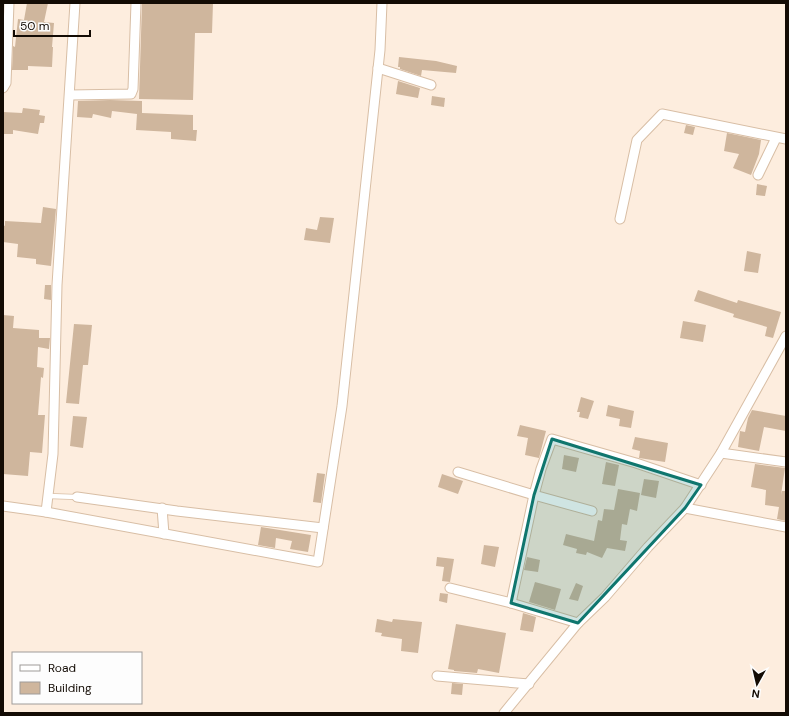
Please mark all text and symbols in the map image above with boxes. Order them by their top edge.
scale bar [14,12,90,38]
text: 50 m [20,18,49,34]
legend [12,652,142,704]
text: Road [48,660,76,676]
north arrow [737,664,777,704]
text: Building [48,680,92,696]
text: N [751,686,761,701]

